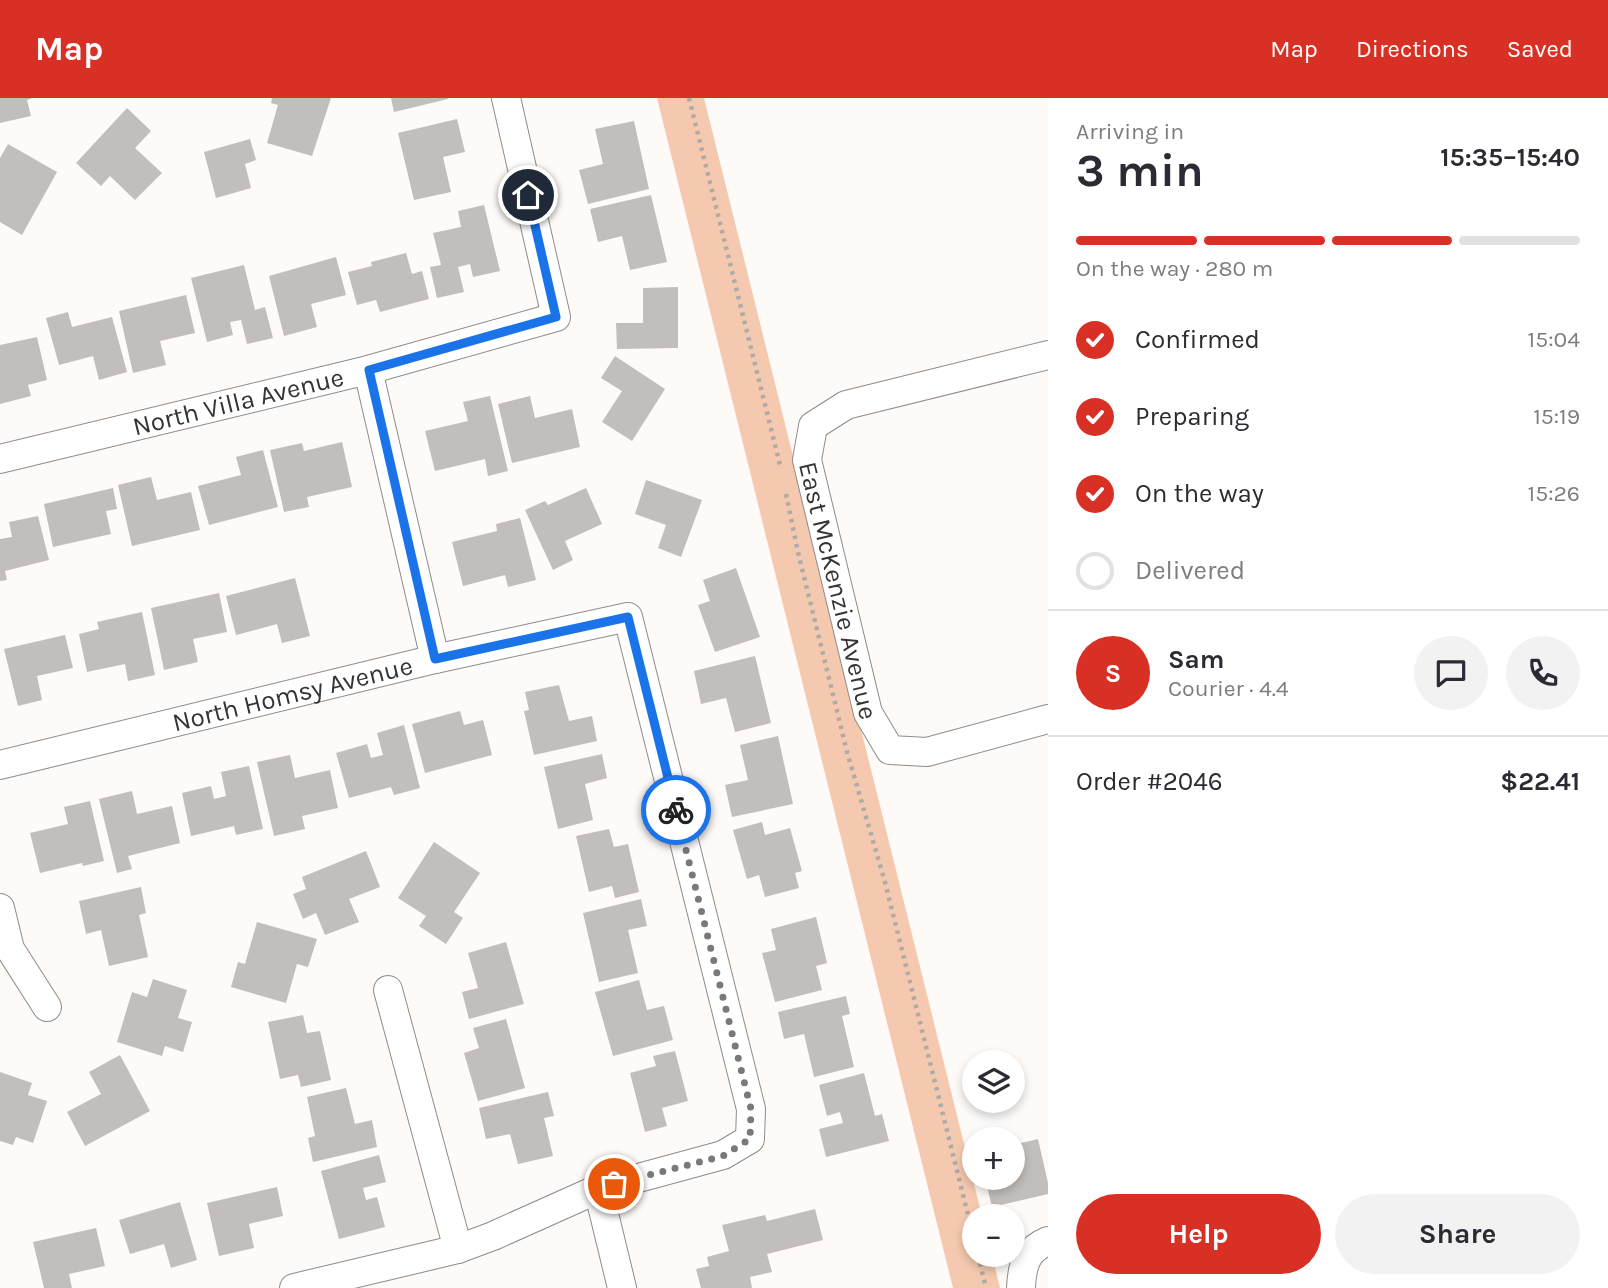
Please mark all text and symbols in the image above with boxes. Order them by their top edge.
text: Map [35,30,103,68]
text: Map [1270,35,1318,63]
text: Directions [1356,35,1469,63]
text: Saved [1507,35,1573,63]
text: Arriving in [1076,118,1184,145]
text: 15:35–15:40 [1440,142,1580,173]
text: 3 min [1076,144,1204,198]
pin [498,165,558,225]
icon: home [509,176,547,214]
text: On the way · 280 m [1076,255,1273,282]
icon: check [1076,321,1114,359]
text: Confirmed [1135,324,1260,355]
text: 15:04 [1528,326,1580,353]
street label: North Villa Avenue [129,361,347,442]
icon: check [1076,398,1114,436]
text: Preparing [1135,401,1249,432]
text: 15:19 [1533,403,1580,430]
street label: East McKenzie Avenue [792,458,884,723]
icon: check [1076,475,1114,513]
text: On the way [1135,478,1264,509]
text: 15:26 [1528,480,1580,507]
text: Delivered [1135,555,1245,586]
button: chat [1414,636,1488,710]
button: phone [1506,636,1580,710]
text: Sam [1168,644,1224,675]
street label: North Homsy Avenue [169,650,416,738]
text: S [1105,658,1121,689]
text: Courier · 4.4 [1168,675,1289,702]
text: Order #2046 [1076,766,1223,797]
text: $22.41 [1500,766,1580,797]
courier [641,775,711,845]
icon: bike [657,791,695,829]
map controls [962,1050,1025,1267]
button: layers [962,1050,1025,1113]
button: + [962,1127,1025,1190]
pin [584,1154,644,1214]
icon: bag [595,1165,633,1203]
button: Help [1076,1194,1321,1274]
button: Share [1335,1194,1580,1274]
button: − [962,1204,1025,1267]

